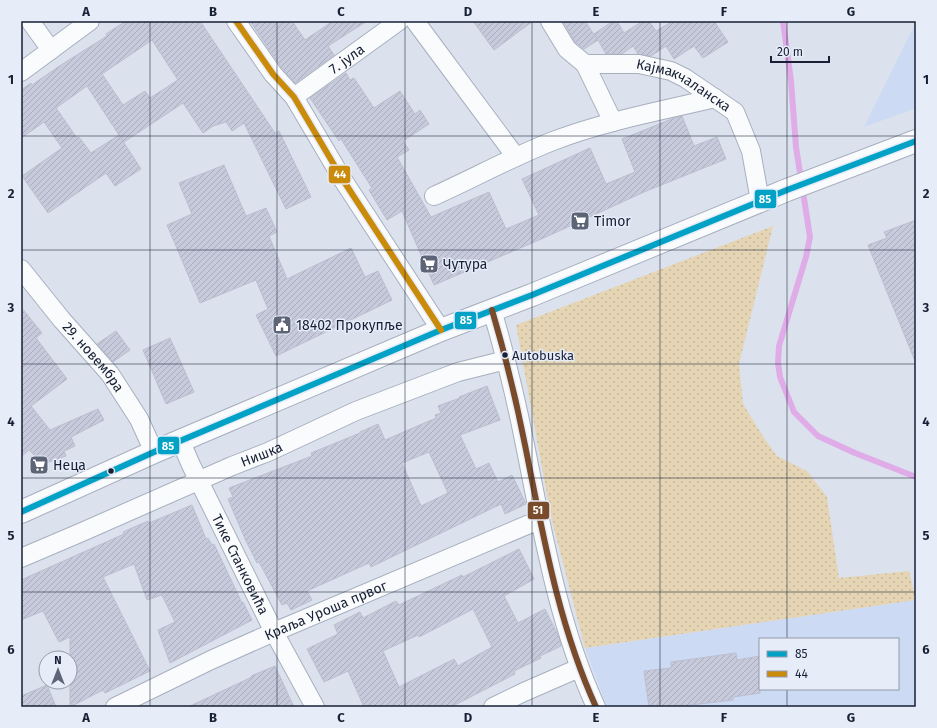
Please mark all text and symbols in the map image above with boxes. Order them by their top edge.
text: A [81,4,90,19]
text: B [209,4,217,19]
text: C [337,4,345,19]
text: D [464,4,473,19]
text: E [593,4,600,19]
text: F [721,4,728,19]
text: G [847,4,855,19]
scale bar [771,38,829,64]
street label: 7. јула [326,40,368,77]
text: 20 m [777,45,803,59]
street label: Кајмакчаланска [635,55,734,115]
text: 1 [8,72,14,87]
text: 1 [923,72,929,87]
line badge: 44 [328,165,351,184]
text: 44 [334,168,346,181]
text: 2 [8,186,15,201]
text: 2 [923,186,930,201]
line badge: 85 [754,189,777,209]
text: 85 [759,193,771,206]
supermarket icon: Timor [569,210,591,232]
place label: Timor [594,213,631,230]
supermarket icon: Чутура [418,253,440,275]
place label: Чутура [443,256,487,273]
text: 3 [7,300,15,315]
text: 3 [922,300,930,315]
line badge: 85 [454,311,477,330]
public building icon: 18402 Прокупље [271,314,293,336]
text: 85 [460,314,472,327]
place label: 18402 Прокупље [296,317,403,334]
street label: 29. новембра [59,318,128,395]
place label: Autobuska [512,348,574,363]
marker: Autobuska [500,350,510,360]
text: 4 [7,414,15,429]
text: 4 [922,414,930,429]
line badge: 85 [157,436,180,455]
street label: Нишка [238,438,285,470]
text: 85 [162,440,174,453]
supermarket icon: Неца [28,454,50,476]
place label: Неца [53,457,86,474]
unlabelled marker [106,466,116,476]
line badge: 51 [527,501,550,520]
text: 51 [533,504,543,517]
street label: Тике Станковића [208,511,272,617]
text: 5 [8,528,15,543]
text: 5 [923,528,930,543]
street label: Краља Уроша првог [262,577,390,644]
legend [759,638,899,690]
text: 6 [7,642,15,657]
text: 6 [922,642,930,657]
text: 85 [795,647,808,661]
north arrow [38,650,78,690]
text: N [54,654,62,667]
text: 44 [795,667,808,681]
text: A [81,710,90,725]
text: B [209,710,217,725]
text: C [337,710,345,725]
text: D [464,710,473,725]
text: E [593,710,600,725]
text: F [721,710,728,725]
text: G [847,710,855,725]

